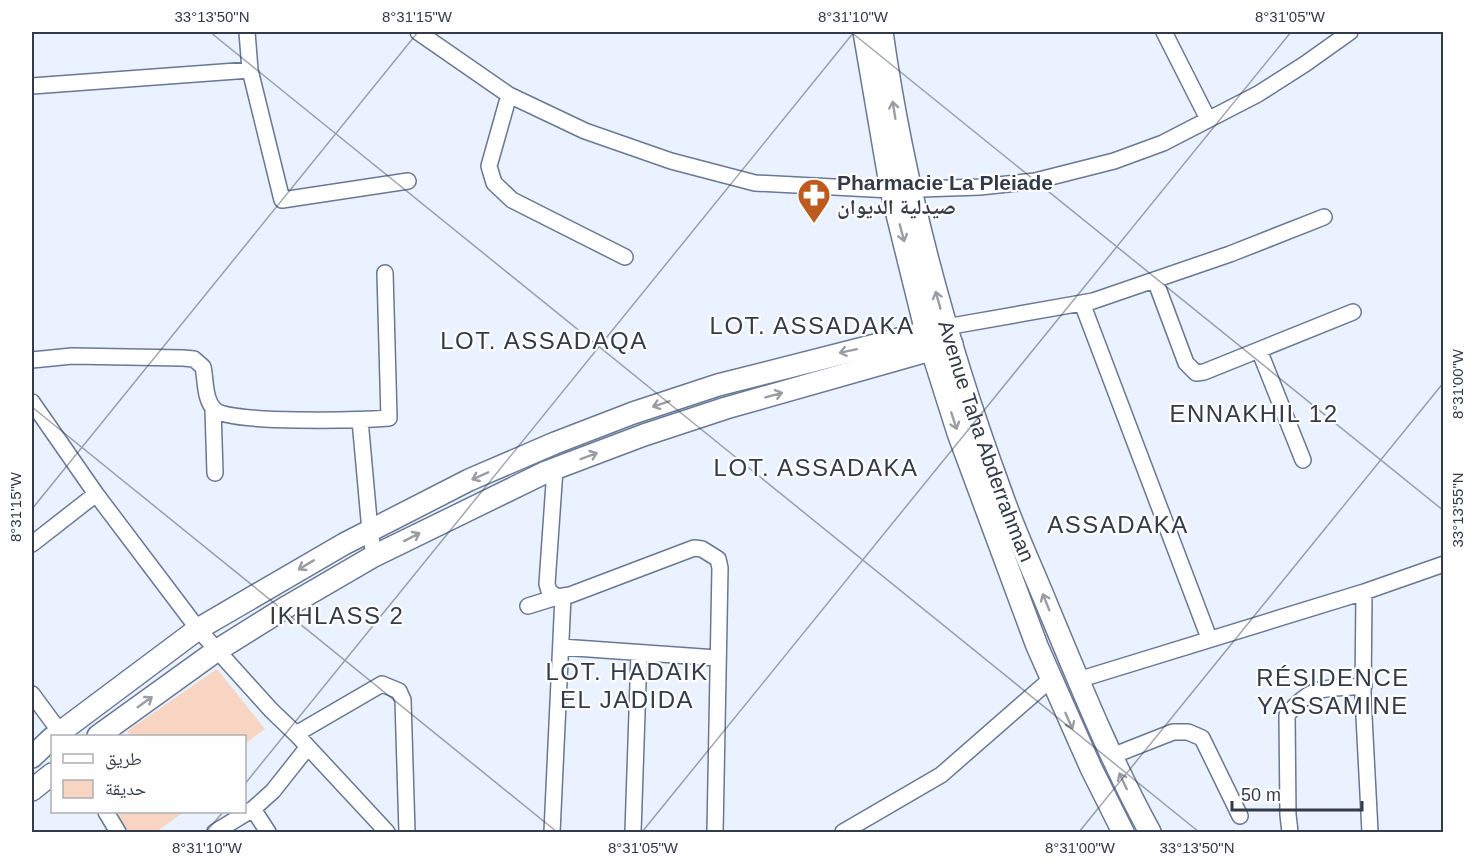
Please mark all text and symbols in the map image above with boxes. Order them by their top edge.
text: 33°13'50"N [174,8,250,25]
text: 8°31'15"W [382,8,453,25]
text: 8°31'10"W [818,8,889,25]
text: 8°31'05"W [1255,8,1326,25]
one-way arrow [888,100,899,120]
place label: Pharmacie La Pleiade صيدلية الديوان [837,171,1053,219]
pharmacy icon: Pharmacie La Pleiade صيدلية الديوان [796,177,832,224]
one-way arrow [897,223,909,242]
one-way arrow [932,291,943,310]
district label: LOT. ASSADAKA [710,312,914,339]
street label: Avenue Taha Abderrahman [934,318,1039,565]
district label: LOT. ASSADAQA [440,327,648,354]
one-way arrow [839,346,859,357]
text: 8°31'00"W [1449,348,1466,419]
one-way arrow [764,389,783,400]
one-way arrow [652,399,671,410]
district label: ENNAKHIL 12 [1169,400,1339,427]
one-way arrow [949,411,960,430]
one-way arrow [579,449,598,460]
district label: LOT. ASSADAKA [714,454,918,481]
text: 8°31'15"W [7,471,24,542]
one-way arrow [471,471,489,482]
text: 33°13'55"N [1449,472,1466,548]
district label: ASSADAKA [1047,511,1189,538]
one-way arrow [403,531,420,543]
one-way arrow [298,559,315,571]
one-way arrow [1040,593,1051,611]
district label: IKHLASS 2 [270,602,404,629]
district label: LOT. HADAIK EL JADIDA [545,658,709,713]
district label: RÉSIDENCE YASSAMINE [1256,664,1410,719]
one-way arrow [136,696,152,708]
one-way arrow [1064,711,1076,729]
legend [51,735,246,813]
text: طريق [105,749,142,770]
one-way arrow [1117,772,1128,790]
scale bar [1232,774,1362,812]
text: حديقة [105,779,146,799]
text: 50 m [1241,785,1281,805]
text: 8°31'10"W [172,839,243,856]
text: 8°31'05"W [608,839,679,856]
text: 8°31'00"W [1045,839,1116,856]
text: 33°13'50"N [1159,839,1235,856]

